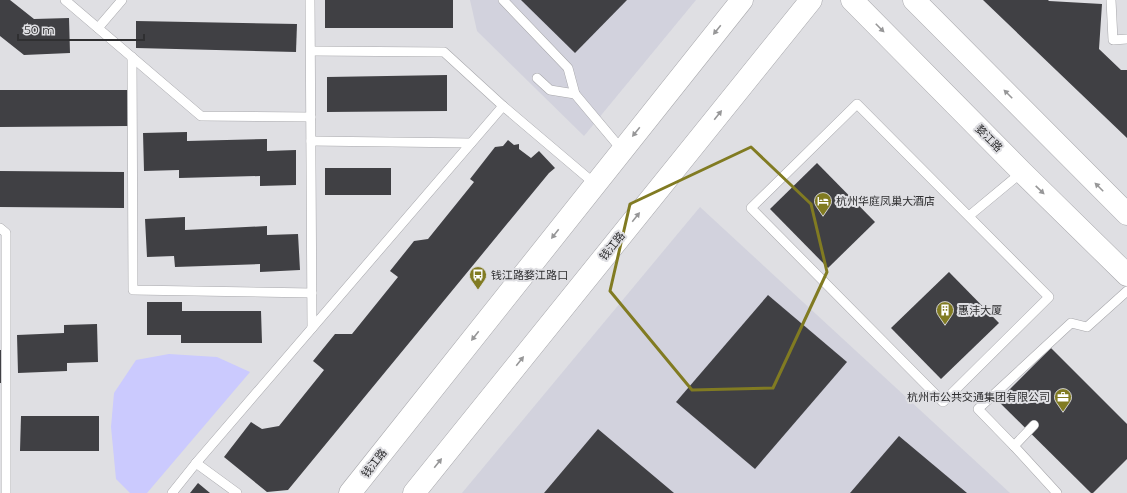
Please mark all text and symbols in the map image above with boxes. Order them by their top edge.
scale bar [18,16,144,42]
text: 50 m [24,22,55,37]
one-way arrow [875,23,885,33]
one-way arrow [713,25,722,36]
one-way arrow [1003,89,1013,99]
one-way arrow [713,110,722,121]
street label: 婺江路 [972,121,1006,155]
one-way arrow [632,126,641,137]
one-way arrow [1095,182,1104,191]
one-way arrow [1035,185,1045,195]
hotel icon: 杭州华庭凤巢大酒店 [813,191,833,216]
place label: 杭州华庭凤巢大酒店 [836,194,935,208]
one-way arrow [632,211,641,222]
one-way arrow [551,228,560,239]
street label: 钱江路 [596,229,628,263]
bus stop icon: 钱江路婺江路口 [468,265,488,290]
place label: 钱江路婺江路口 [491,268,568,282]
building icon: 惠沣大厦 [935,300,955,325]
place label: 惠沣大厦 [958,303,1002,317]
one-way arrow [470,330,479,341]
one-way arrow [515,356,524,367]
office icon: 杭州市公共交通集团有限公司 [1053,387,1073,412]
place label: 杭州市公共交通集团有限公司 [907,390,1050,404]
street label: 钱江路 [358,446,390,480]
one-way arrow [434,457,442,468]

